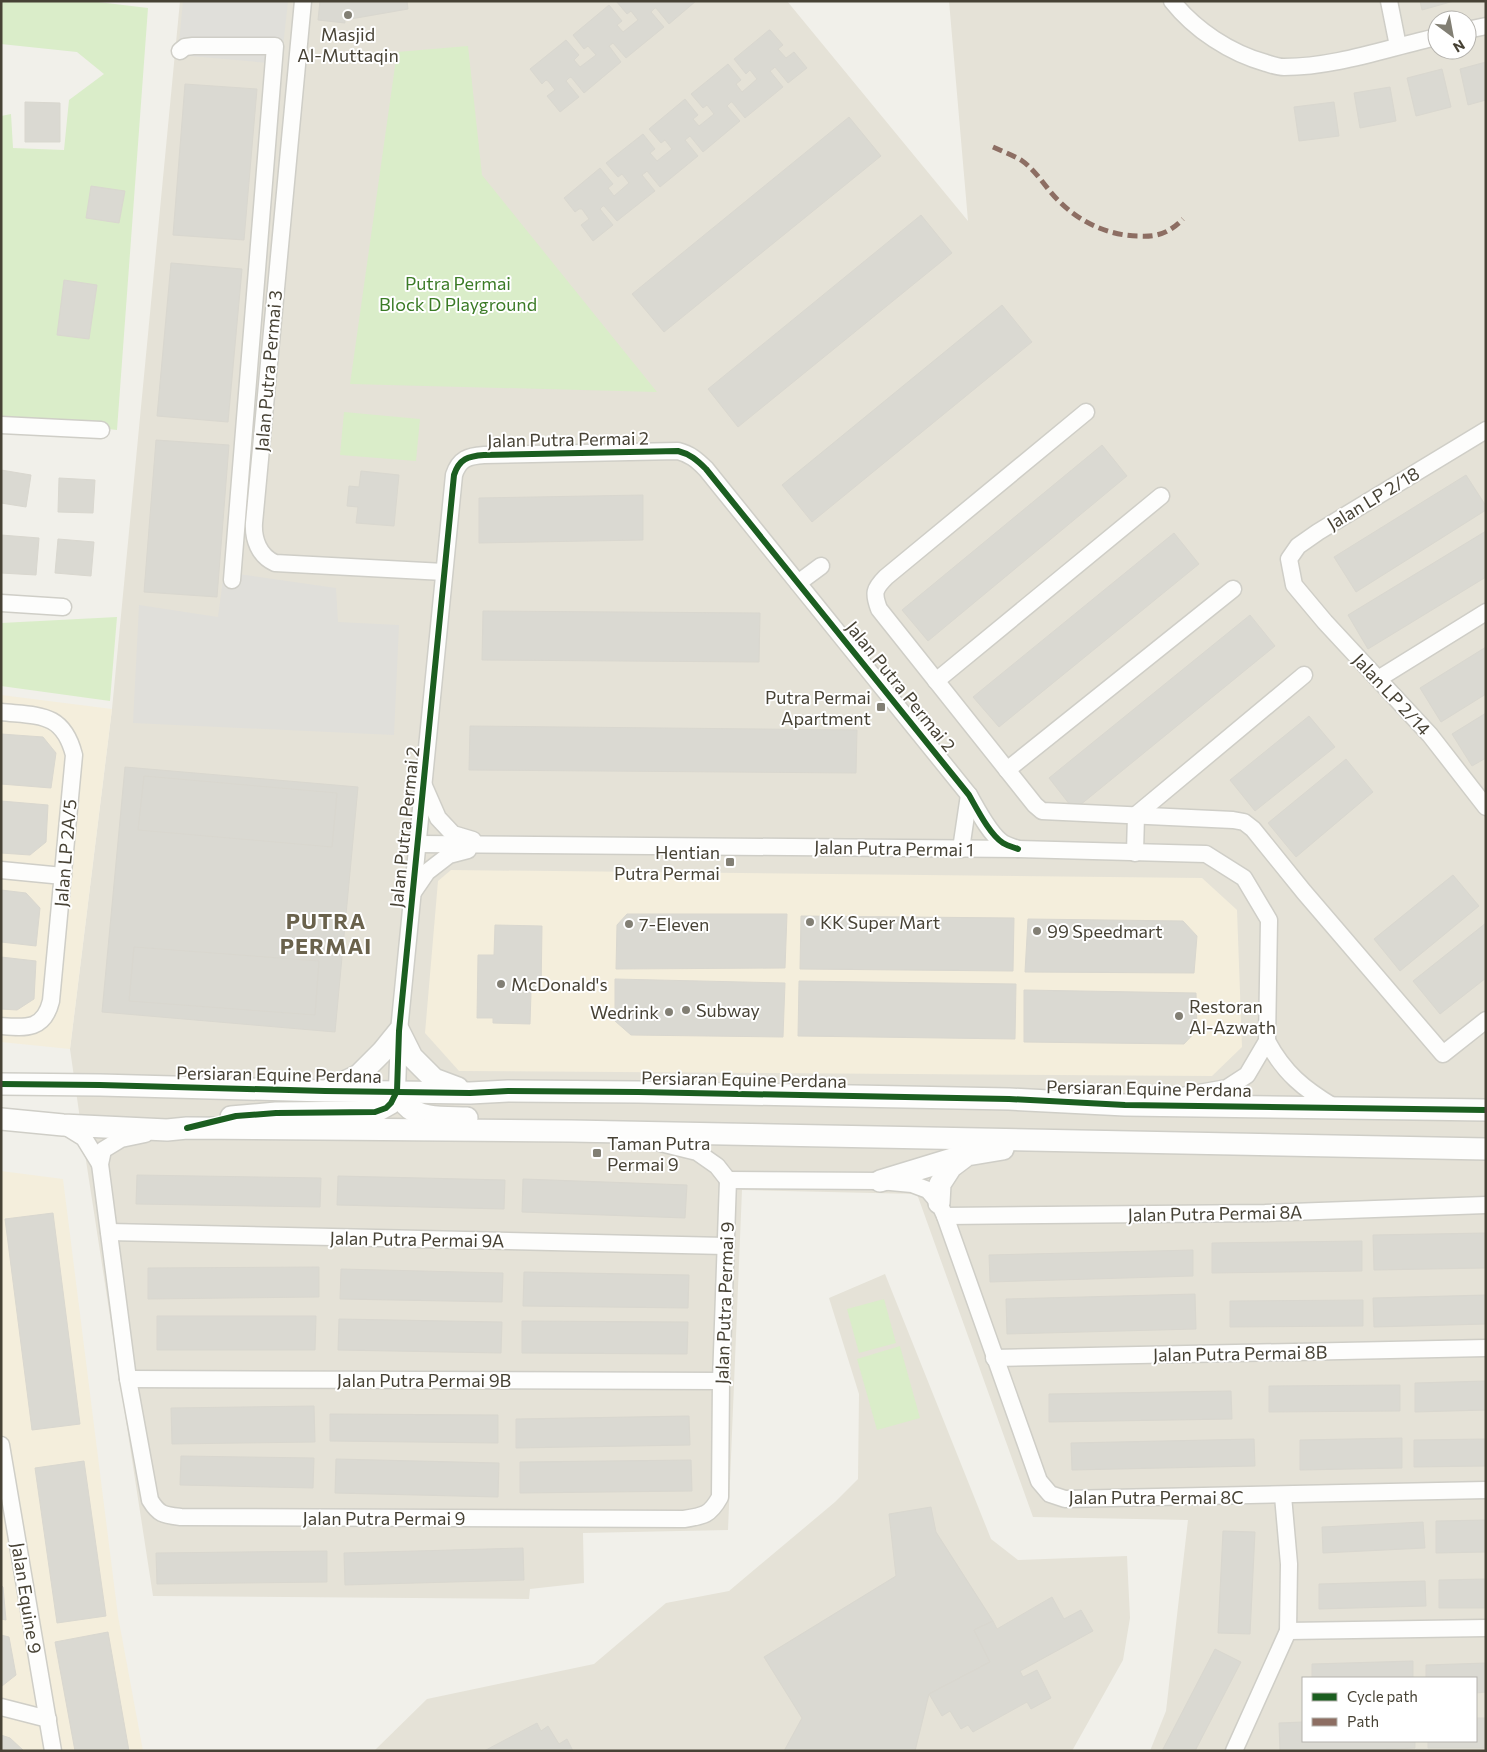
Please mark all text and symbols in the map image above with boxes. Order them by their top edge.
marker: Masjid Al-Muttaqin [342,9,354,21]
north arrow [1427,10,1477,60]
place label: Masjid Al-Muttaqin [297,23,399,66]
text: N [1450,36,1468,56]
park label: Putra Permai Block D Playground [379,272,537,315]
street label: Jalan Putra Permai 3 [250,289,286,453]
street label: Jalan Putra Permai 2 [487,427,649,451]
street label: Jalan LP 2/18 [1323,462,1423,534]
street label: Jalan Putra Permai 2 [842,616,960,756]
street label: Jalan LP 2/14 [1349,648,1436,740]
place label: Putra Permai Apartment [765,686,871,729]
marker: Putra Permai Apartment [875,701,887,713]
street label: Jalan Putra Permai 2 [385,745,423,909]
street label: Jalan LP 2A/5 [49,798,81,908]
street label: Jalan Putra Permai 1 [814,836,974,860]
place label: Hentian Putra Permai [614,841,720,884]
marker: Hentian Putra Permai [724,856,736,868]
district label: PUTRA PERMAI [280,907,372,959]
place label: KK Super Mart [820,911,940,933]
place label: 7-Eleven [639,913,709,935]
marker: KK Super Mart [804,916,816,928]
marker: 7-Eleven [623,918,635,930]
place label: 99 Speedmart [1047,920,1163,942]
marker: 99 Speedmart [1031,925,1043,937]
place label: McDonald's [511,973,608,995]
marker: McDonald's [495,978,507,990]
place label: Restoran Al-Azwath [1189,995,1276,1038]
place label: Subway [696,999,760,1021]
place label: Wedrink [590,1001,659,1023]
marker: Subway [680,1004,692,1016]
marker: Wedrink [663,1006,675,1018]
marker: Restoran Al-Azwath [1173,1010,1185,1022]
street label: Persiaran Equine Perdana [176,1061,382,1087]
street label: Persiaran Equine Perdana [641,1066,847,1092]
street label: Persiaran Equine Perdana [1046,1075,1252,1101]
place label: Taman Putra Permai 9 [607,1132,710,1175]
marker: Taman Putra Permai 9 [591,1147,603,1159]
street label: Jalan Putra Permai 8A [1127,1200,1303,1226]
street label: Jalan Putra Permai 9 [710,1221,738,1385]
street label: Jalan Putra Permai 9A [329,1226,505,1252]
street label: Jalan Putra Permai 8B [1153,1340,1327,1366]
street label: Jalan Putra Permai 9B [337,1369,511,1391]
street label: Jalan Putra Permai 8C [1068,1486,1244,1508]
street label: Jalan Putra Permai 9 [303,1507,465,1529]
street label: Jalan Equine 9 [7,1541,47,1655]
legend [1302,1677,1477,1742]
text: Cycle path [1347,1687,1418,1705]
text: Path [1347,1712,1379,1730]

